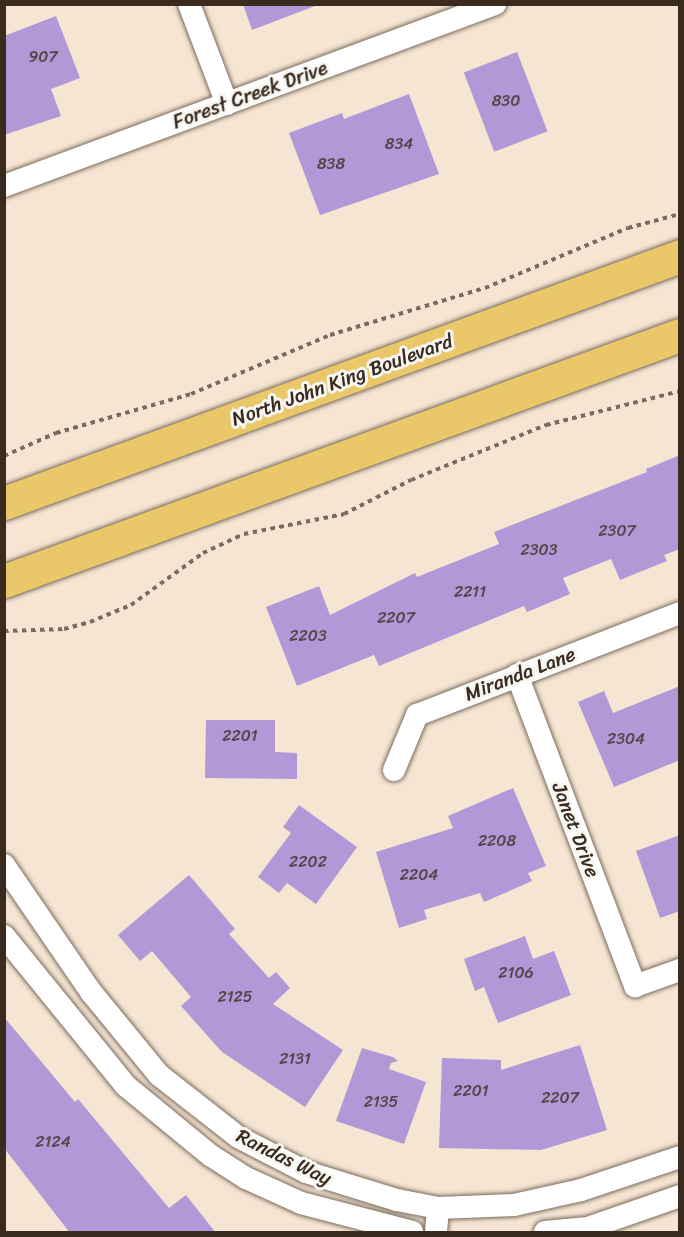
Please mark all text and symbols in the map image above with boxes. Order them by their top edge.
house number: 907 [28,47,58,67]
street label: Forest Creek Drive [169,56,331,134]
house number: 830 [492,91,520,111]
house number: 834 [385,134,413,154]
house number: 838 [317,154,345,174]
street label: North John King Boulevard [228,329,456,431]
house number: 2307 [598,521,636,541]
house number: 2303 [521,540,557,560]
house number: 2211 [454,582,486,602]
house number: 2207 [377,608,415,628]
house number: 2203 [289,626,327,646]
street label: Miranda Lane [461,642,579,706]
house number: 2201 [222,726,258,746]
house number: 2304 [607,729,645,749]
street label: Janet Drive [547,779,605,881]
house number: 2208 [478,831,516,851]
house number: 2202 [289,852,327,872]
house number: 2204 [400,865,438,885]
house number: 2106 [498,963,534,983]
house number: 2125 [217,987,253,1007]
house number: 2131 [279,1049,311,1069]
house number: 2201 [453,1081,489,1101]
house number: 2207 [541,1088,579,1108]
house number: 2135 [364,1092,398,1112]
street label: Randas Way [233,1124,335,1190]
house number: 2124 [35,1132,71,1152]

